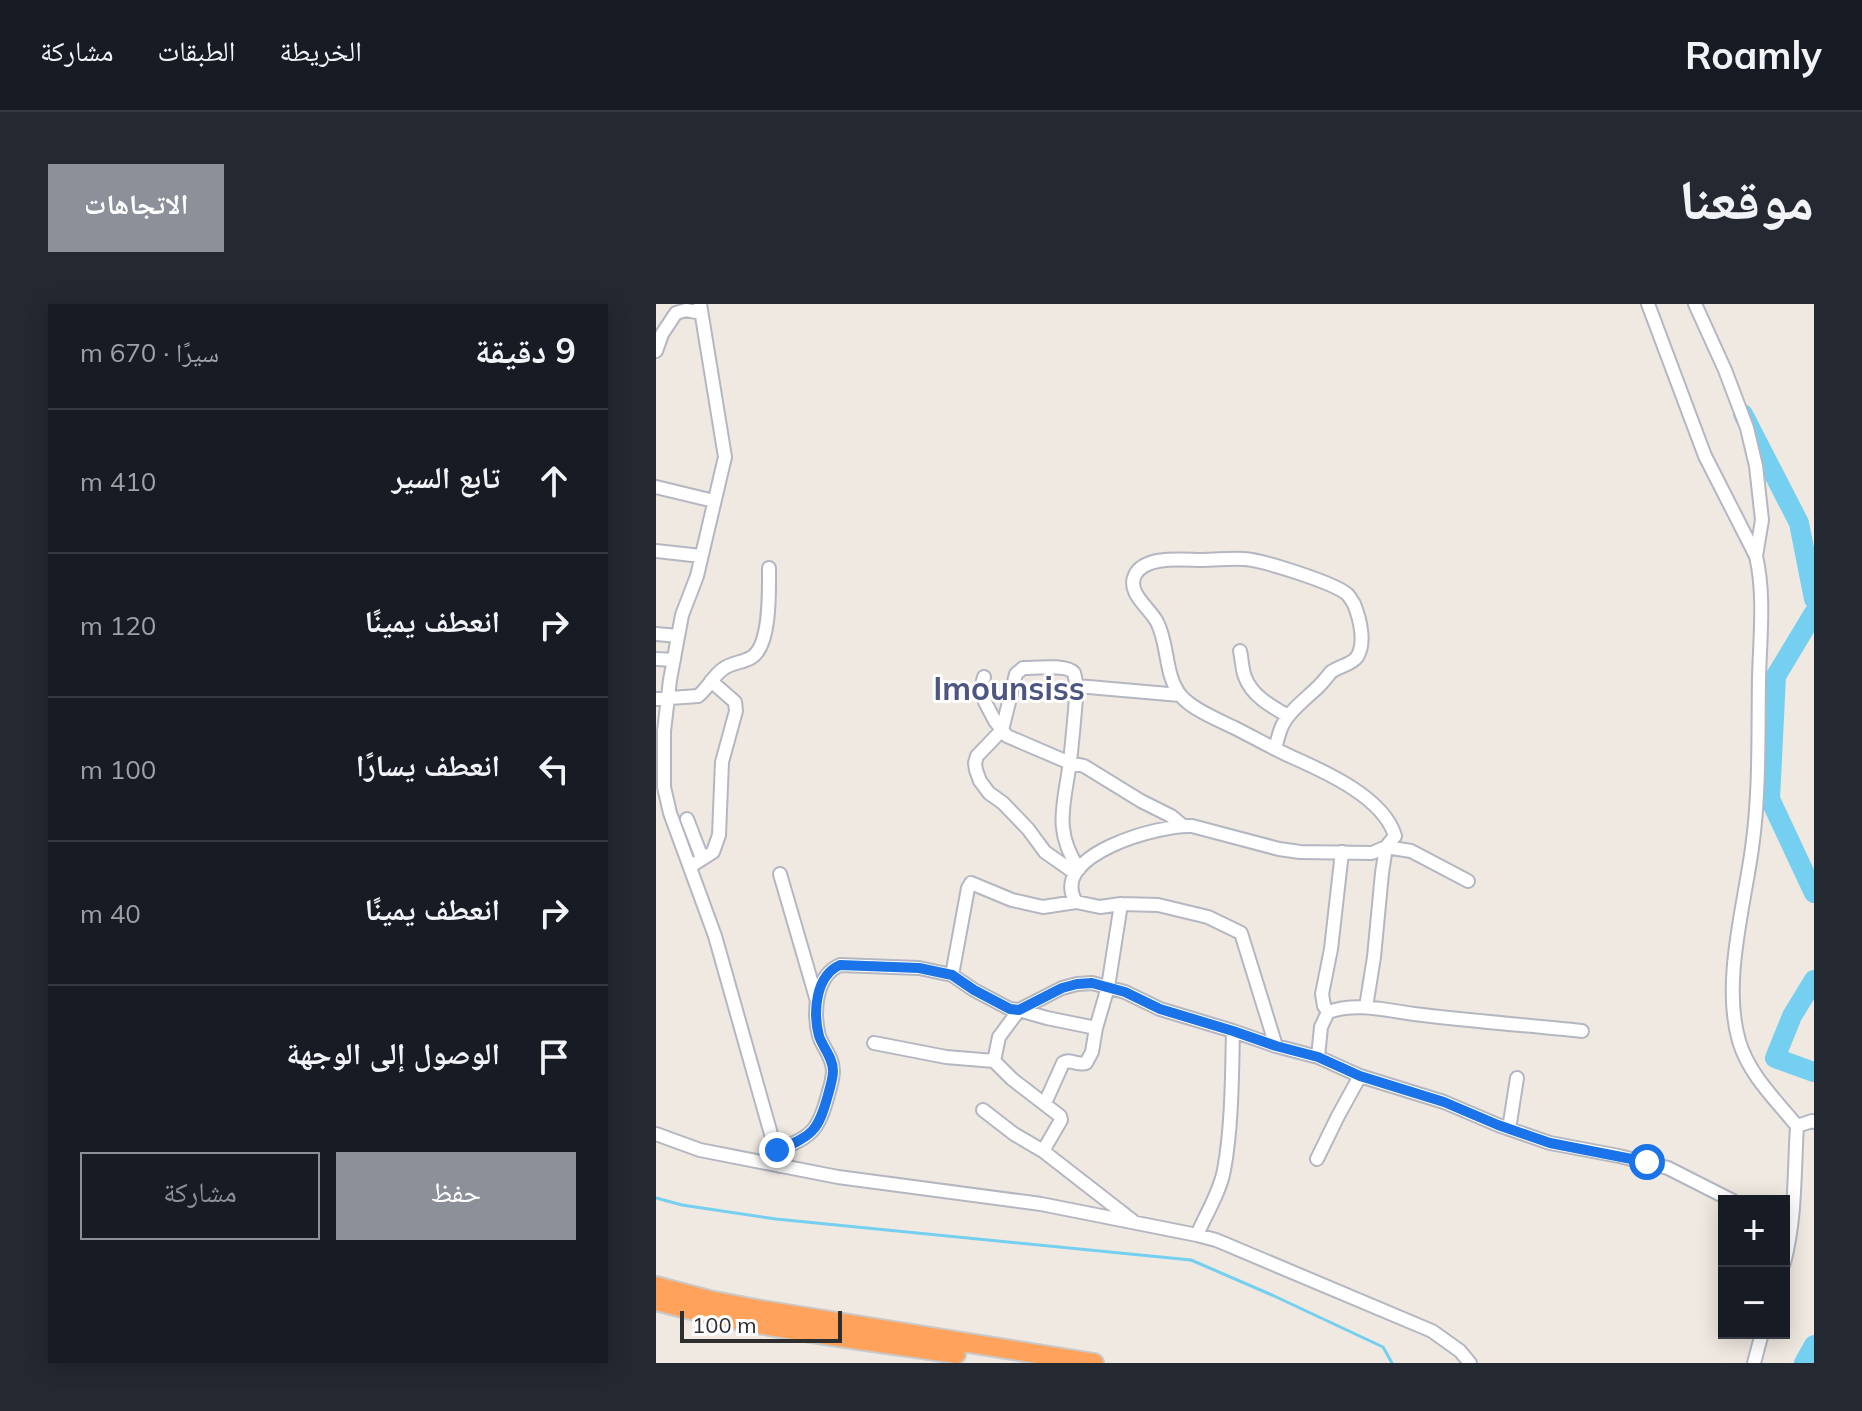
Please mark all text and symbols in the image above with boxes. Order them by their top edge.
text: Roamly [1685,31,1822,79]
text: مشاركة [40,33,114,68]
text: الطبقات [158,33,235,68]
text: الخريطة [279,33,362,68]
button: الاتجاهات [48,164,224,252]
text: موقعنا [1679,164,1814,234]
text: 9 دقيقة [475,329,576,372]
text: سيرًا · 670 m [80,336,219,369]
text: تابع السير [392,458,500,496]
icon: ahead [532,459,576,503]
text: 410 m [80,465,156,498]
text: انعطف يمينًا [365,602,500,640]
icon: right [532,603,576,647]
text: 120 m [80,609,156,642]
district label: Imounsiss [933,668,1085,708]
text: انعطف يسارًا [356,746,500,784]
icon: left [532,747,576,791]
text: 100 m [80,753,156,786]
text: انعطف يمينًا [365,890,500,928]
icon: right [532,891,576,935]
text: 40 m [80,897,141,930]
text: الوصول إلى الوجهة [286,1034,500,1072]
icon: arrive [532,1035,576,1079]
route end [759,1132,795,1168]
route start [1629,1144,1665,1180]
button: مشاركة [80,1152,320,1240]
button: حفظ [336,1152,576,1240]
map controls [1718,1195,1790,1339]
button: + [1718,1195,1790,1267]
button: − [1718,1267,1790,1339]
scale bar [680,1307,842,1343]
text: 100 m [692,1311,757,1339]

